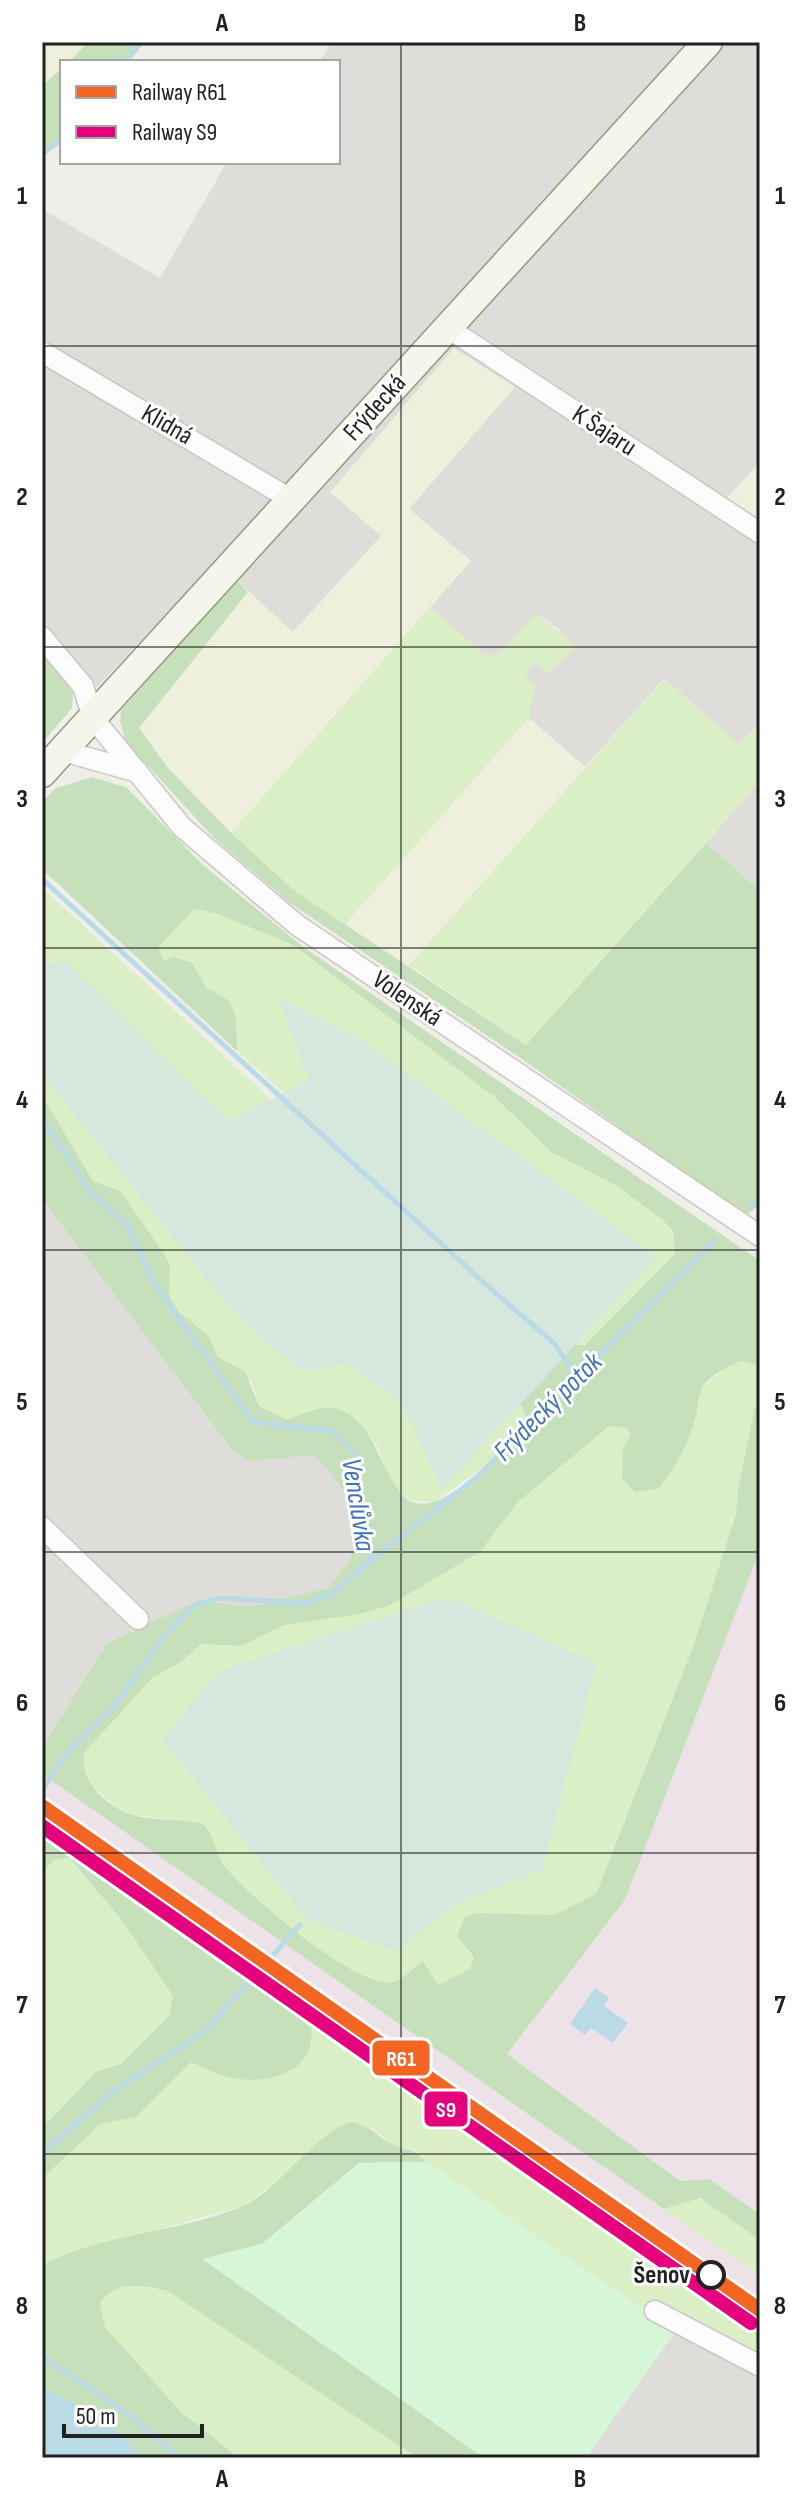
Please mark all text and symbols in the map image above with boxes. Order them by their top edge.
text: A [215,8,229,39]
text: B [574,8,586,39]
legend [60,60,340,164]
text: Railway R61 [132,78,227,107]
text: Railway S9 [132,118,217,147]
text: 1 [17,181,27,212]
text: 1 [775,181,785,212]
street label: Frýdecká [337,368,413,448]
street label: Klidná [136,398,198,452]
street label: K Šajaru [566,399,642,463]
text: 2 [16,482,28,513]
text: 2 [774,482,786,513]
text: 3 [16,784,28,815]
text: 3 [774,784,786,815]
street label: Volenská [366,965,448,1033]
text: 4 [16,1085,28,1116]
text: 4 [774,1085,786,1116]
water label: Frýdecký potok [487,1345,610,1468]
text: 5 [16,1387,28,1418]
text: 5 [774,1387,786,1418]
water label: Venclůvka [334,1456,382,1554]
text: 6 [16,1688,28,1719]
text: 6 [774,1688,786,1719]
text: 7 [16,1990,28,2021]
text: 7 [774,1990,786,2021]
line badge: R61 [371,2039,431,2077]
text: R61 [386,2046,416,2073]
line badge: S9 [423,2090,469,2128]
text: S9 [436,2097,456,2124]
place label: Šenov [634,2260,690,2291]
marker: Šenov [697,2261,725,2289]
text: 8 [16,2291,28,2322]
text: 8 [774,2291,786,2322]
scale bar [64,2388,202,2438]
text: 50 m [76,2402,116,2431]
text: A [215,2464,229,2495]
text: B [574,2464,586,2495]

